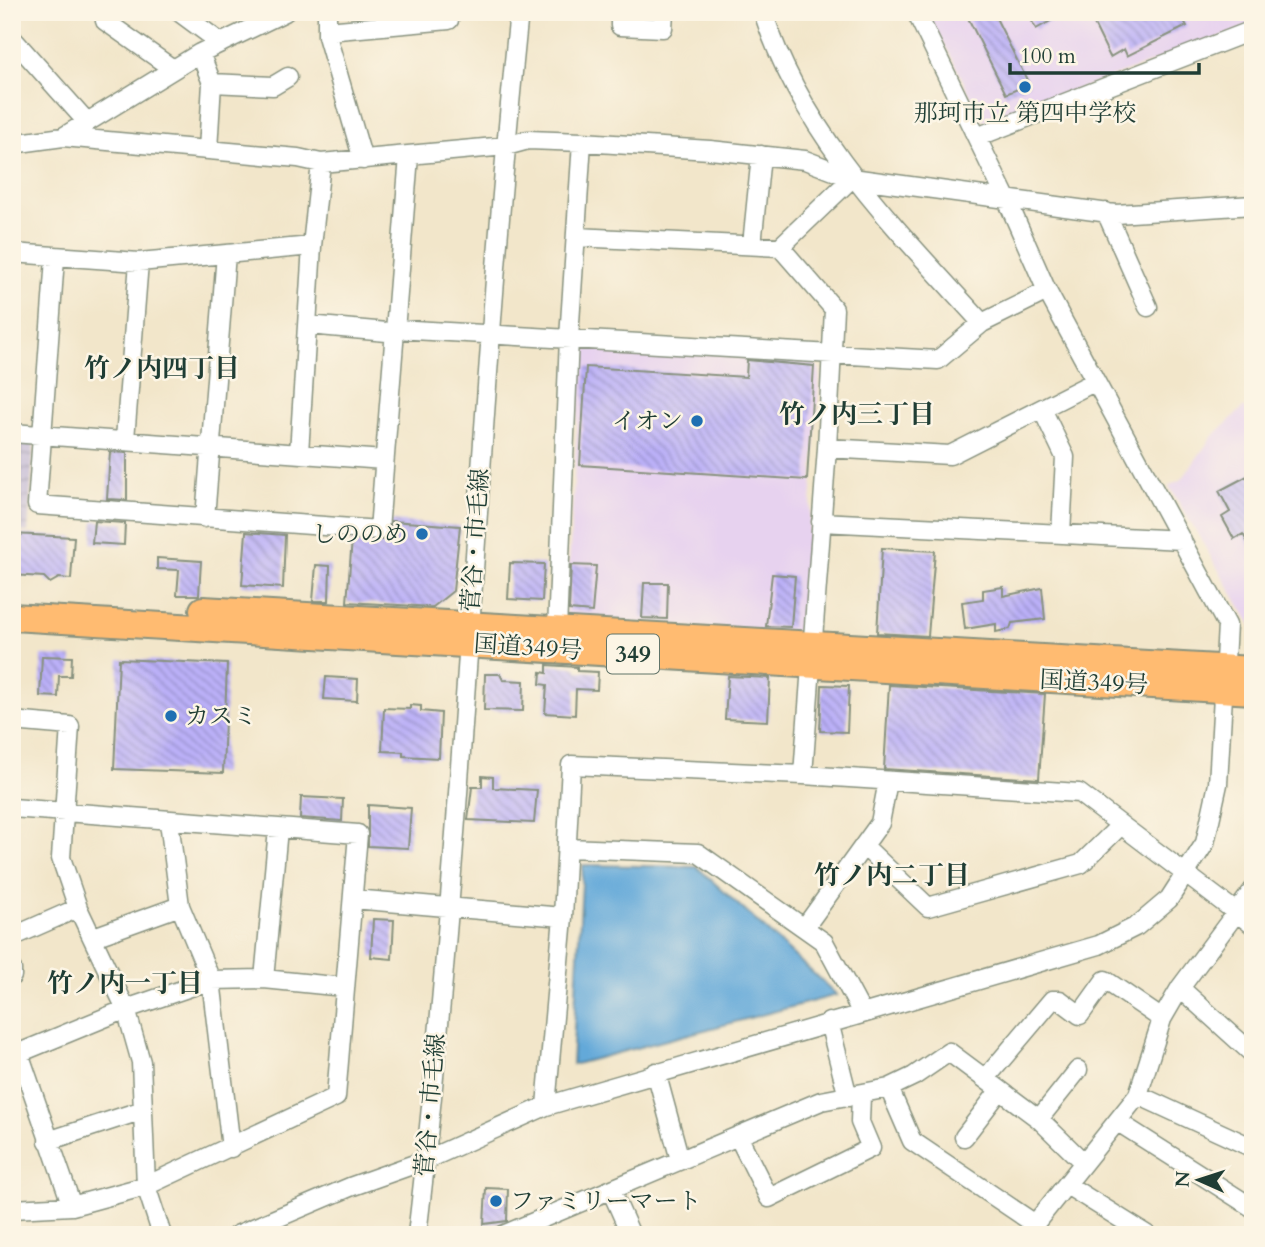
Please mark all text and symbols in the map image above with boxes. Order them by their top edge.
scale bar [1010,32,1198,76]
text: 100 m [1020,42,1076,71]
marker: 那珂市立 第四中学校 [1017,79,1033,95]
place label: 那珂市立 第四中学校 [914,97,1136,130]
district label: 竹ノ内四丁目 [84,351,240,386]
district label: 竹ノ内三丁目 [779,397,935,432]
place label: イオン [612,405,683,438]
marker: イオン [689,413,705,429]
street label: 菅谷・市毛線 [454,467,497,613]
place label: しののめ [312,518,408,551]
marker: しののめ [414,526,430,542]
street label: 国道349号 [473,627,583,668]
road number: 349 [607,634,659,674]
street label: 国道349号 [1039,663,1149,702]
place label: カスミ [185,700,257,733]
marker: カスミ [163,708,179,724]
district label: 竹ノ内二丁目 [814,858,970,893]
district label: 竹ノ内一丁目 [47,966,203,1001]
street label: 菅谷・市毛線 [408,1032,453,1178]
north arrow [1164,1146,1234,1216]
text: N [1170,1170,1196,1188]
place label: ファミリーマート [510,1185,702,1218]
marker: ファミリーマート [488,1193,504,1209]

